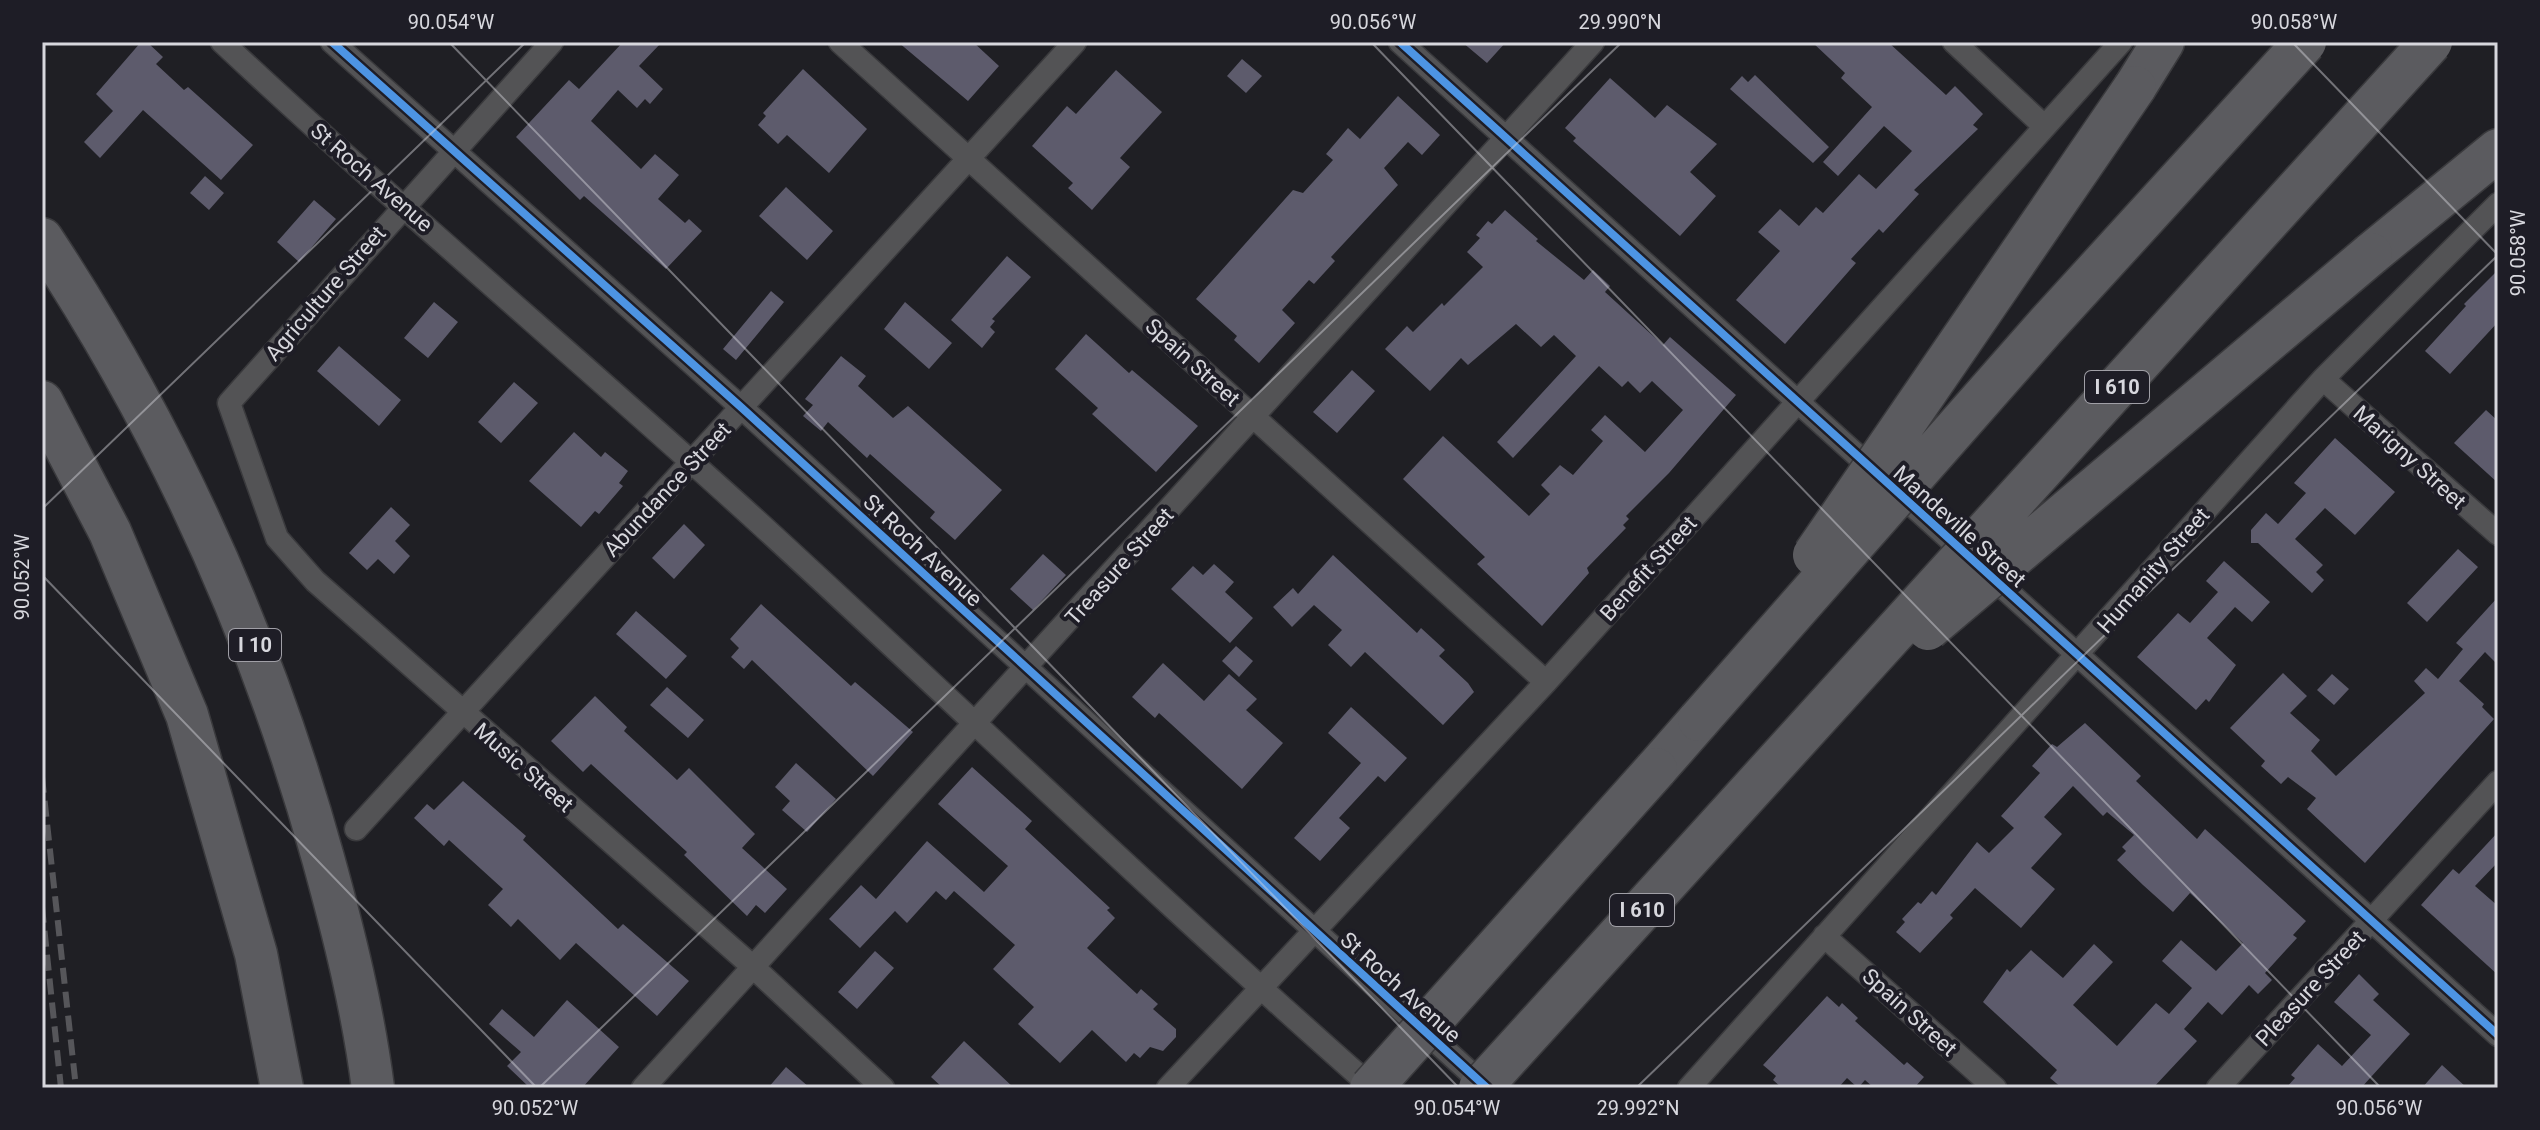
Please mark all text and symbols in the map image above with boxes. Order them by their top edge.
text: 90.054°W [408,10,495,34]
text: 90.056°W [1330,10,1417,34]
text: 29.990°N [1578,10,1662,34]
text: 90.058°W [2251,10,2338,34]
street label: St Roch Avenue [306,118,438,237]
text: 90.058°W [2506,209,2530,296]
street label: Agriculture Street [260,221,391,366]
street label: Spain Street [1140,313,1245,411]
road number: I 610 [2085,371,2149,403]
street label: Marigny Street [2348,400,2471,514]
street label: Abundance Street [599,417,736,562]
street label: Mandeville Street [1888,460,2031,592]
street label: St Roch Avenue [858,489,987,612]
street label: Treasure Street [1060,503,1179,630]
street label: Humanity Street [2092,503,2215,638]
street label: Benefit Street [1595,511,1702,626]
text: 90.052°W [10,533,34,620]
road number: I 10 [229,629,281,661]
street label: Music Street [469,718,578,817]
road number: I 610 [1610,894,1674,926]
street label: Pleasure Street [2250,925,2370,1051]
street label: St Roch Avenue [1336,927,1466,1048]
street label: Spain Street [1857,963,1962,1061]
text: 90.052°W [492,1096,579,1120]
text: 90.054°W [1414,1096,1501,1120]
text: 29.992°N [1596,1096,1680,1120]
text: 90.056°W [2336,1096,2423,1120]

